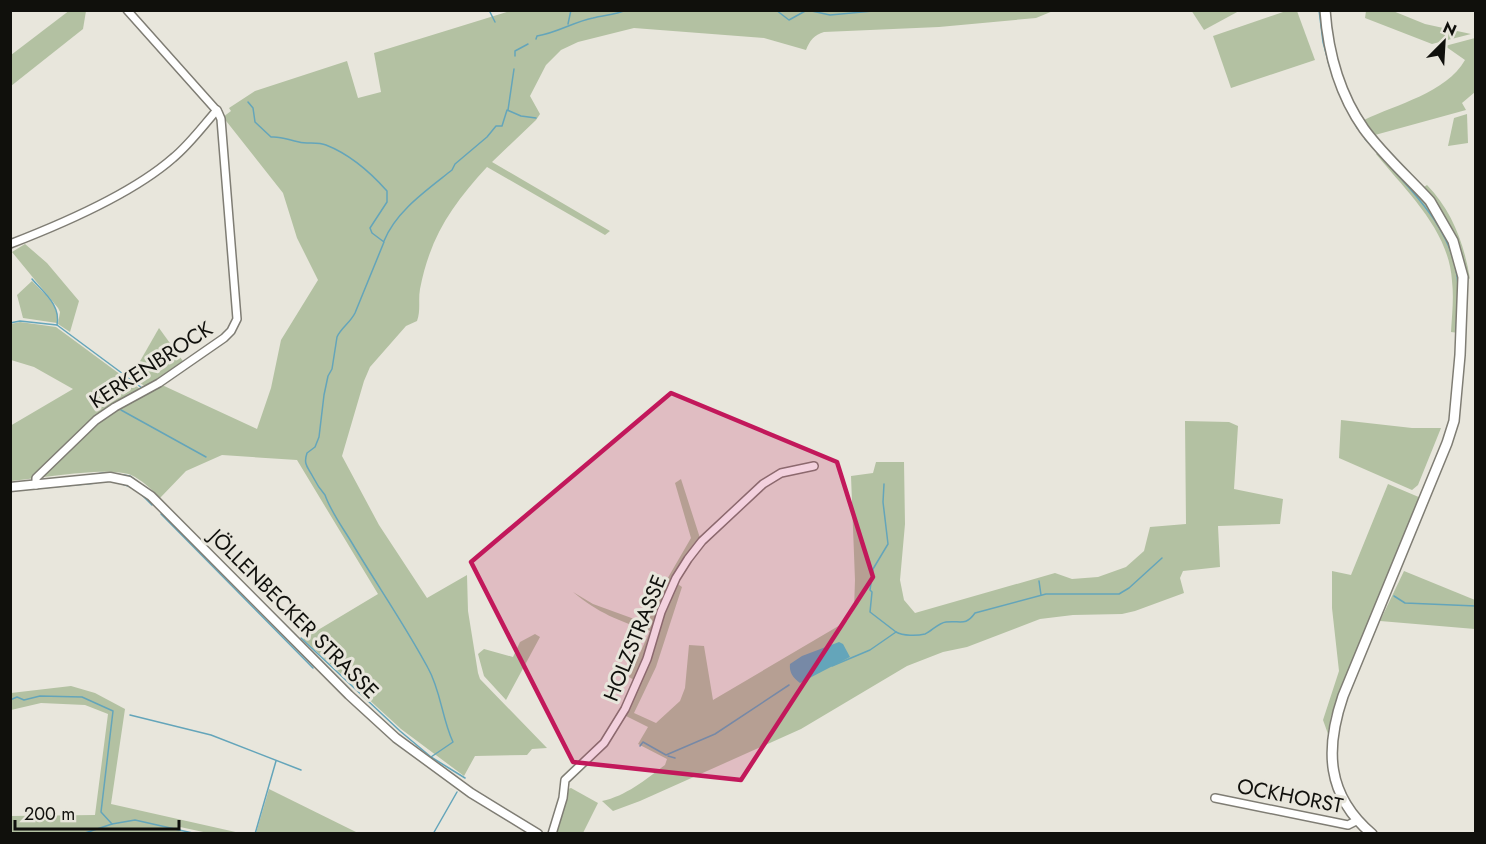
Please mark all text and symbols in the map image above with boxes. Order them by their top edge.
north arrow [1414,12,1474,72]
text: N [1439,16,1460,42]
street label: KERKENBROCK [84,314,218,416]
street label: JÖLLENBECKER STRASSE [200,520,386,706]
street label: HOLZSTRASSE [596,570,674,706]
street label: OCKHORST [1234,771,1346,821]
scale bar [15,793,178,831]
text: 200 m [24,801,75,827]

